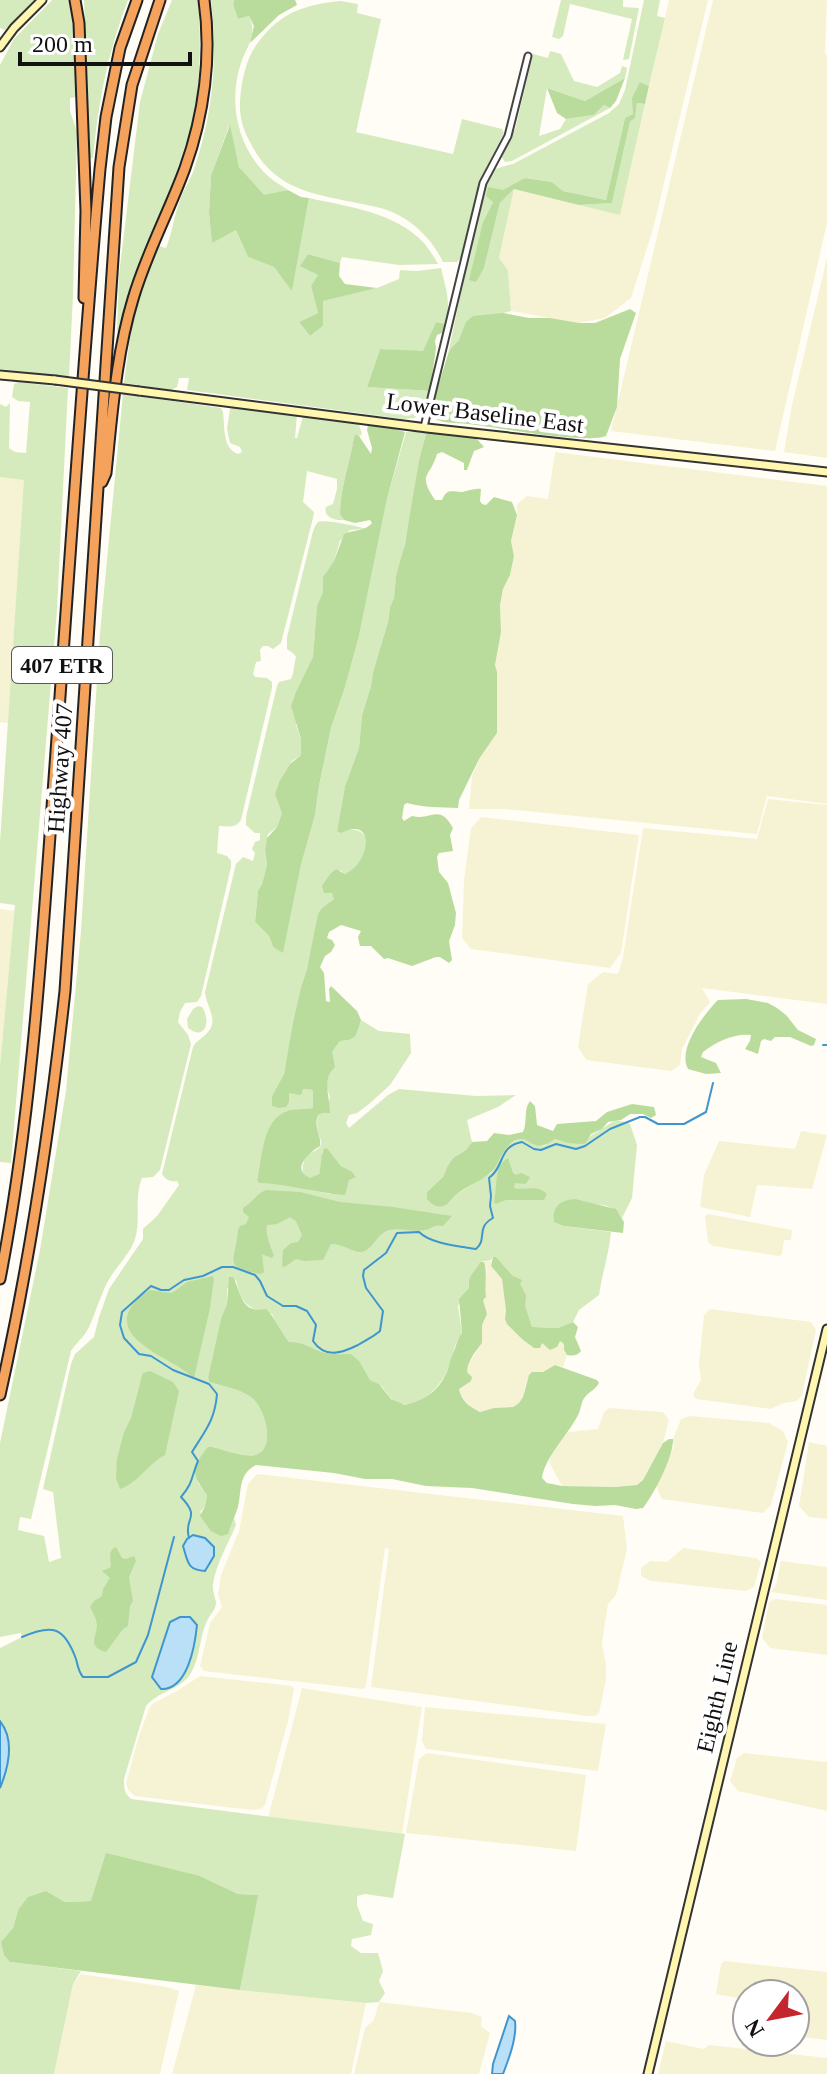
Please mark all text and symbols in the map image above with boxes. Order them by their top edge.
scale bar [20,16,190,66]
text: 200 m [32,31,93,57]
street label: Lower Baseline East [385,388,585,438]
road number: 407 ETR [12,647,112,683]
street label: Highway 407 [42,702,78,834]
street label: Eighth Line [692,1639,742,1755]
north arrow [731,1978,811,2058]
text: N [740,2015,769,2042]

